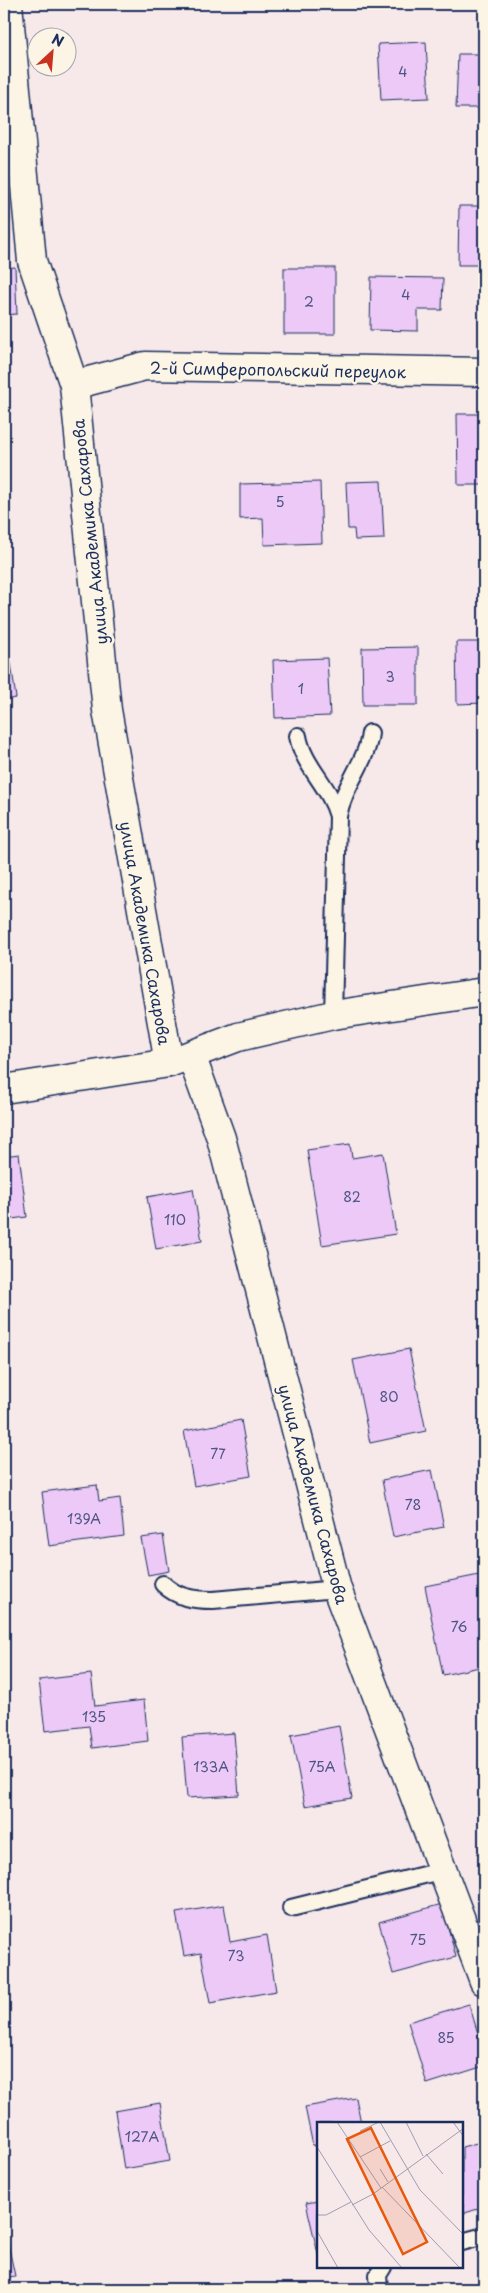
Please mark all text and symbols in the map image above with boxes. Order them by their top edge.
north arrow [28,28,78,78]
text: N [48,28,68,52]
house number: 4 [398,61,408,82]
house number: 4 [401,284,411,305]
house number: 2 [304,291,314,312]
street label: 2-й Симферопольский переулок [150,355,407,383]
street label: улица Академика Сахарова [65,418,113,646]
house number: 5 [275,491,285,512]
house number: 3 [385,666,395,687]
house number: 1 [298,678,304,699]
street label: улица Академика Сахарова [114,819,178,1047]
house number: 82 [343,1186,361,1207]
house number: 110 [164,1209,186,1230]
street label: улица Академика Сахарова [273,1381,355,1607]
house number: 80 [380,1386,398,1407]
house number: 77 [210,1443,226,1464]
house number: 78 [405,1494,421,1515]
house number: 139А [67,1508,101,1529]
house number: 76 [451,1616,468,1637]
house number: 135 [82,1706,106,1727]
house number: 133А [193,1756,229,1777]
house number: 75А [308,1756,336,1777]
house number: 75 [410,1929,426,1950]
house number: 73 [228,1945,244,1966]
house number: 85 [437,2027,455,2048]
inset map [317,2122,463,2268]
house number: 127А [125,2126,159,2147]

